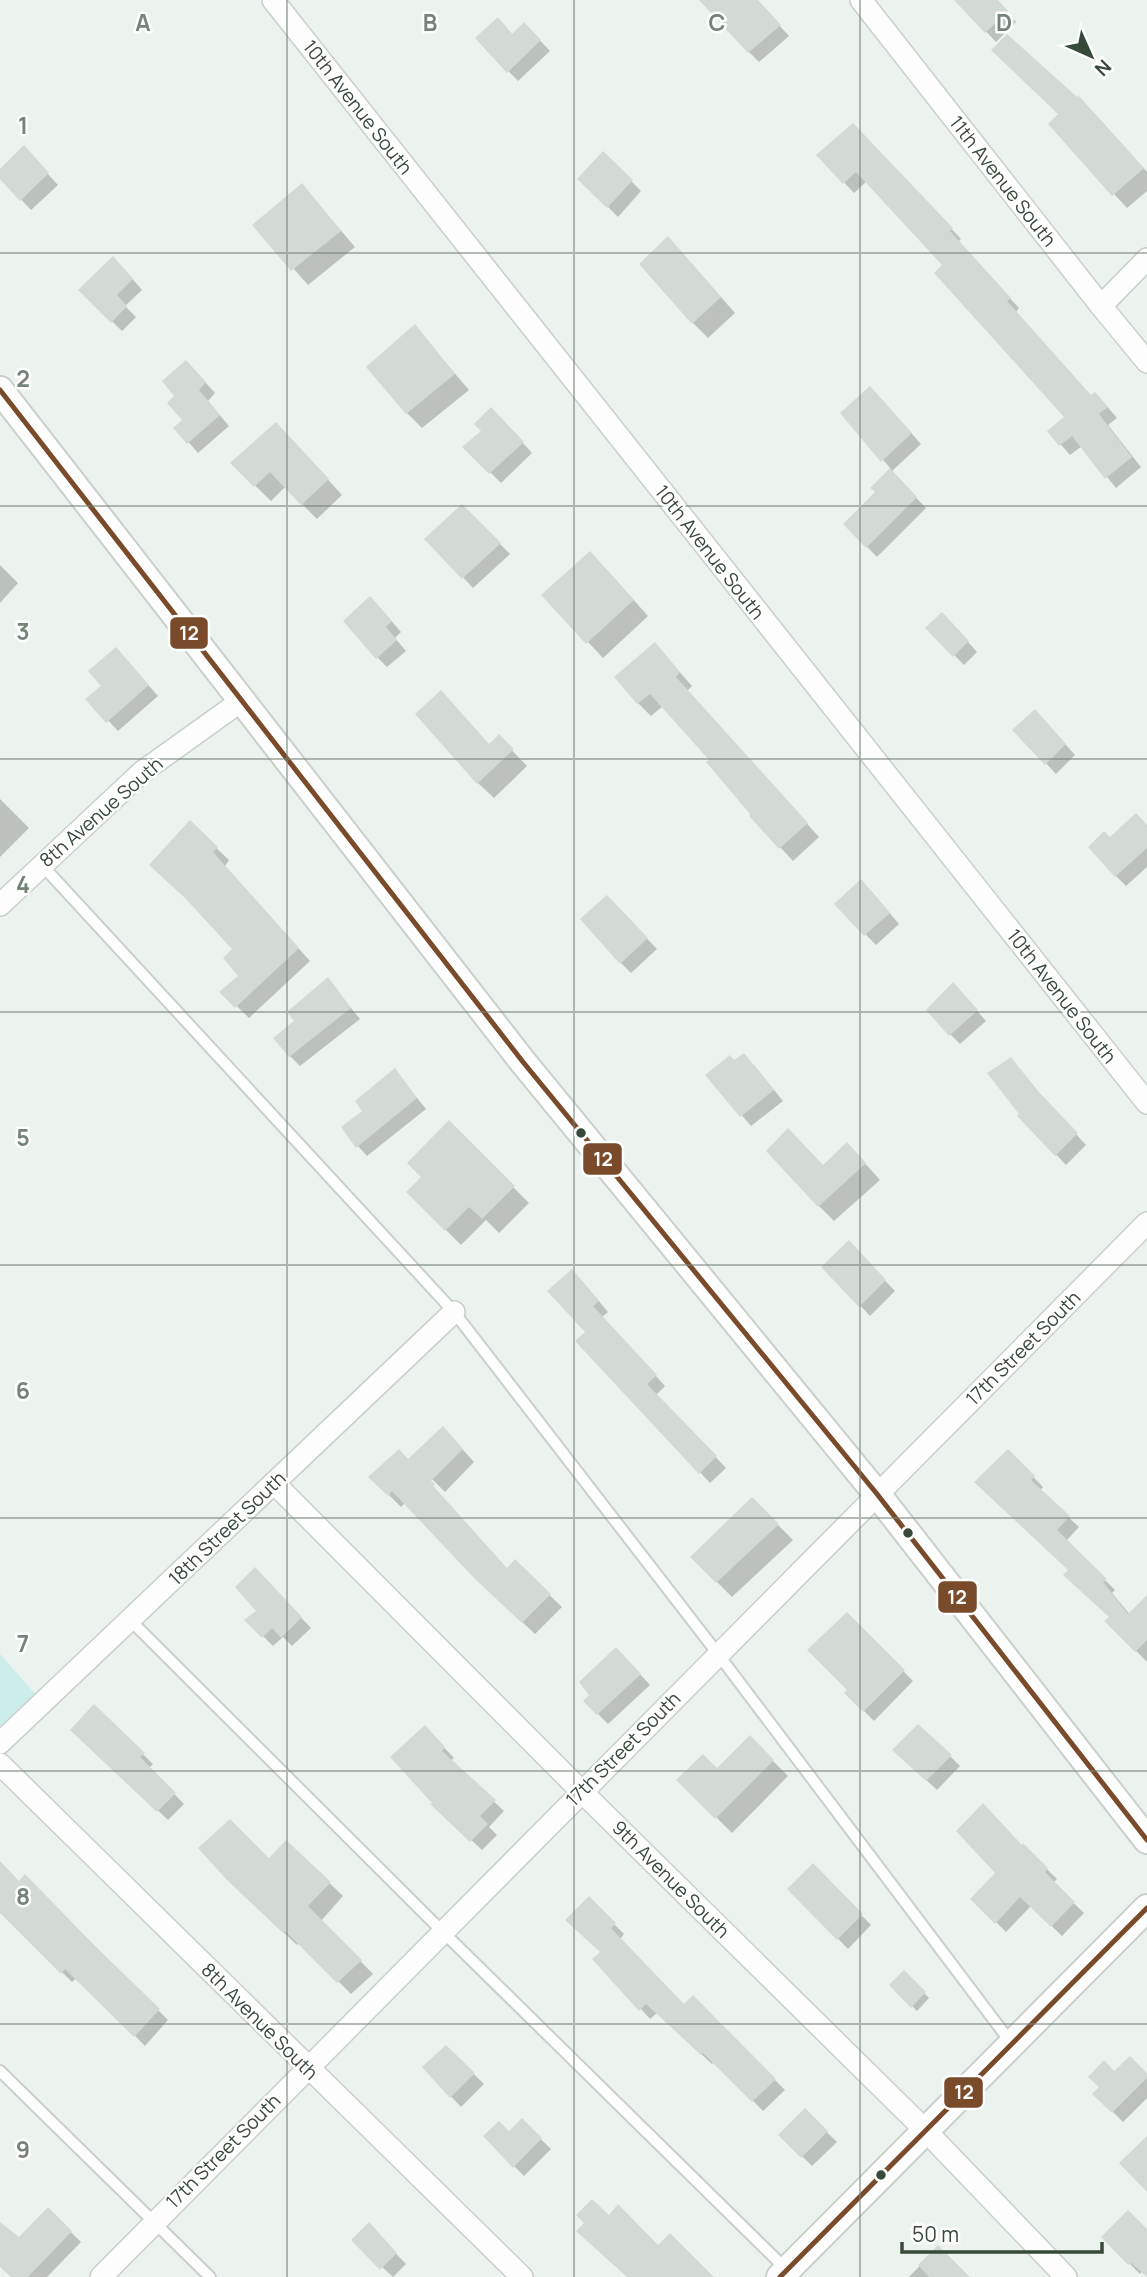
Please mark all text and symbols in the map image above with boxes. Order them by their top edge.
text: A [135,6,151,38]
text: B [423,6,437,38]
text: C [709,6,726,38]
text: D [996,6,1012,38]
north arrow [1056,21,1126,91]
street label: 10th Avenue South [297,35,419,179]
text: N [1089,54,1117,82]
text: 1 [18,109,28,141]
street label: 11th Avenue South [944,110,1062,252]
text: 2 [16,362,30,394]
street label: 10th Avenue South [649,480,771,624]
text: 3 [16,615,30,647]
line badge: 12 [169,616,209,650]
text: 12 [179,620,199,646]
street label: 8th Avenue South [34,751,168,873]
text: 4 [16,868,30,900]
street label: 10th Avenue South [1001,924,1123,1068]
text: 5 [16,1121,30,1153]
unlabelled marker [574,1126,588,1140]
line badge: 12 [582,1142,623,1176]
text: 12 [593,1146,613,1172]
street label: 17th Street South [960,1285,1086,1411]
text: 6 [16,1374,30,1406]
street label: 18th Street South [163,1465,291,1591]
unlabelled marker [901,1526,915,1540]
line badge: 12 [937,1580,978,1614]
text: 12 [947,1584,967,1610]
text: 7 [17,1627,29,1659]
street label: 17th Street South [560,1686,686,1812]
street label: 9th Avenue South [606,1814,736,1944]
text: 8 [16,1880,30,1912]
street label: 8th Avenue South [196,1957,324,2085]
line badge: 12 [943,2076,984,2109]
text: 12 [954,2079,974,2105]
street label: 17th Street South [160,2088,286,2214]
text: 9 [16,2133,30,2165]
unlabelled marker [874,2168,888,2182]
scale bar [902,2210,1102,2254]
text: 50 m [912,2220,959,2248]

